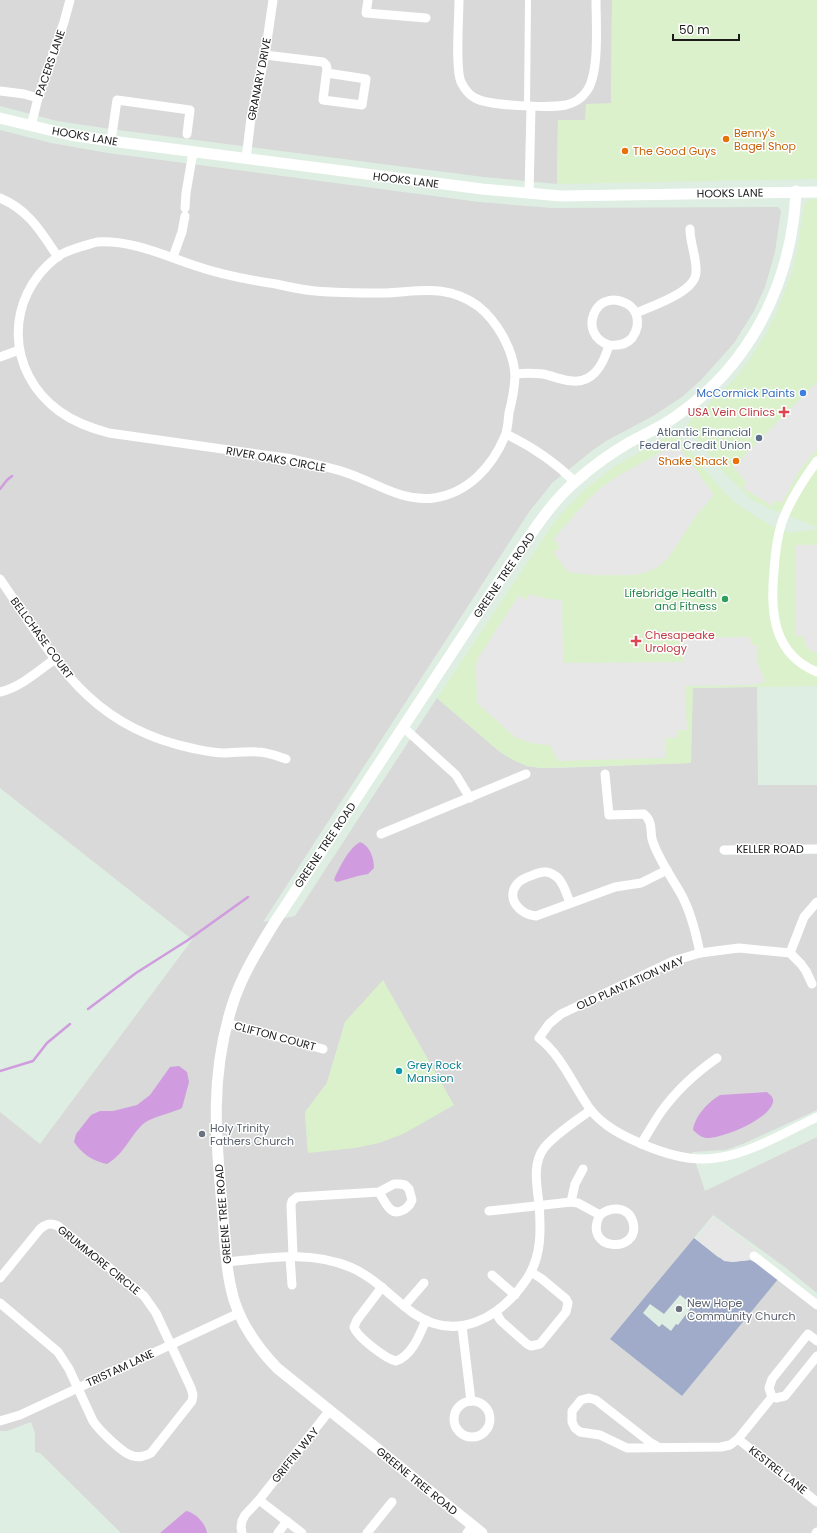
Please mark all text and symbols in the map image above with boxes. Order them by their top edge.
scale bar [673,16,739,42]
text: 50 m [679,21,710,38]
street label: PACERS LANE [31,28,69,98]
street label: GRANARY DRIVE [243,36,275,122]
street label: HOOKS LANE [51,122,119,150]
place label: Benny's Bagel Shop [734,125,796,154]
marker: Benny's Bagel Shop [721,134,731,144]
place label: The Good Guys [633,143,717,159]
marker: The Good Guys [620,146,630,156]
street label: HOOKS LANE [372,168,440,192]
street label: HOOKS LANE [697,184,763,202]
place label: McCormick Paints [697,385,795,401]
marker: McCormick Paints [798,388,808,398]
place label: USA Vein Clinics [688,404,775,420]
marker: USA Vein Clinics [778,406,790,418]
place label: Atlantic Financial Federal Credit Union [639,424,751,453]
marker: Atlantic Financial Federal Credit Union [754,433,764,443]
street label: RIVER OAKS CIRCLE [225,442,327,476]
place label: Shake Shack [658,453,728,469]
marker: Shake Shack [731,456,741,466]
street label: GREENE TREE ROAD [469,529,539,621]
place label: Lifebridge Health and Fitness [625,585,717,614]
street label: BELLCHASE COURT [7,594,77,682]
marker: Lifebridge Health and Fitness [720,594,730,604]
place label: Chesapeake Urology [645,627,715,656]
marker: Chesapeake Urology [630,635,642,647]
street label: GREENE TREE ROAD [290,799,360,891]
street label: KELLER ROAD [736,841,804,857]
street label: OLD PLANTATION WAY [574,952,687,1014]
street label: CLIFTON COURT [232,1017,318,1055]
place label: Grey Rock Mansion [407,1057,462,1086]
marker: Grey Rock Mansion [394,1066,404,1076]
place label: Holy Trinity Fathers Church [210,1120,294,1149]
marker: Holy Trinity Fathers Church [197,1129,207,1139]
street label: GREENE TREE ROAD [211,1163,235,1265]
street label: GRUMMORE CIRCLE [54,1222,144,1298]
place label: New Hope Community Church [687,1295,796,1324]
marker: New Hope Community Church [674,1304,684,1314]
street label: TRISTAM LANE [83,1345,157,1391]
street label: GRIFFIN WAY [268,1423,323,1486]
street label: KESTREL LANE [745,1442,811,1498]
street label: GREENE TREE ROAD [373,1443,461,1519]

